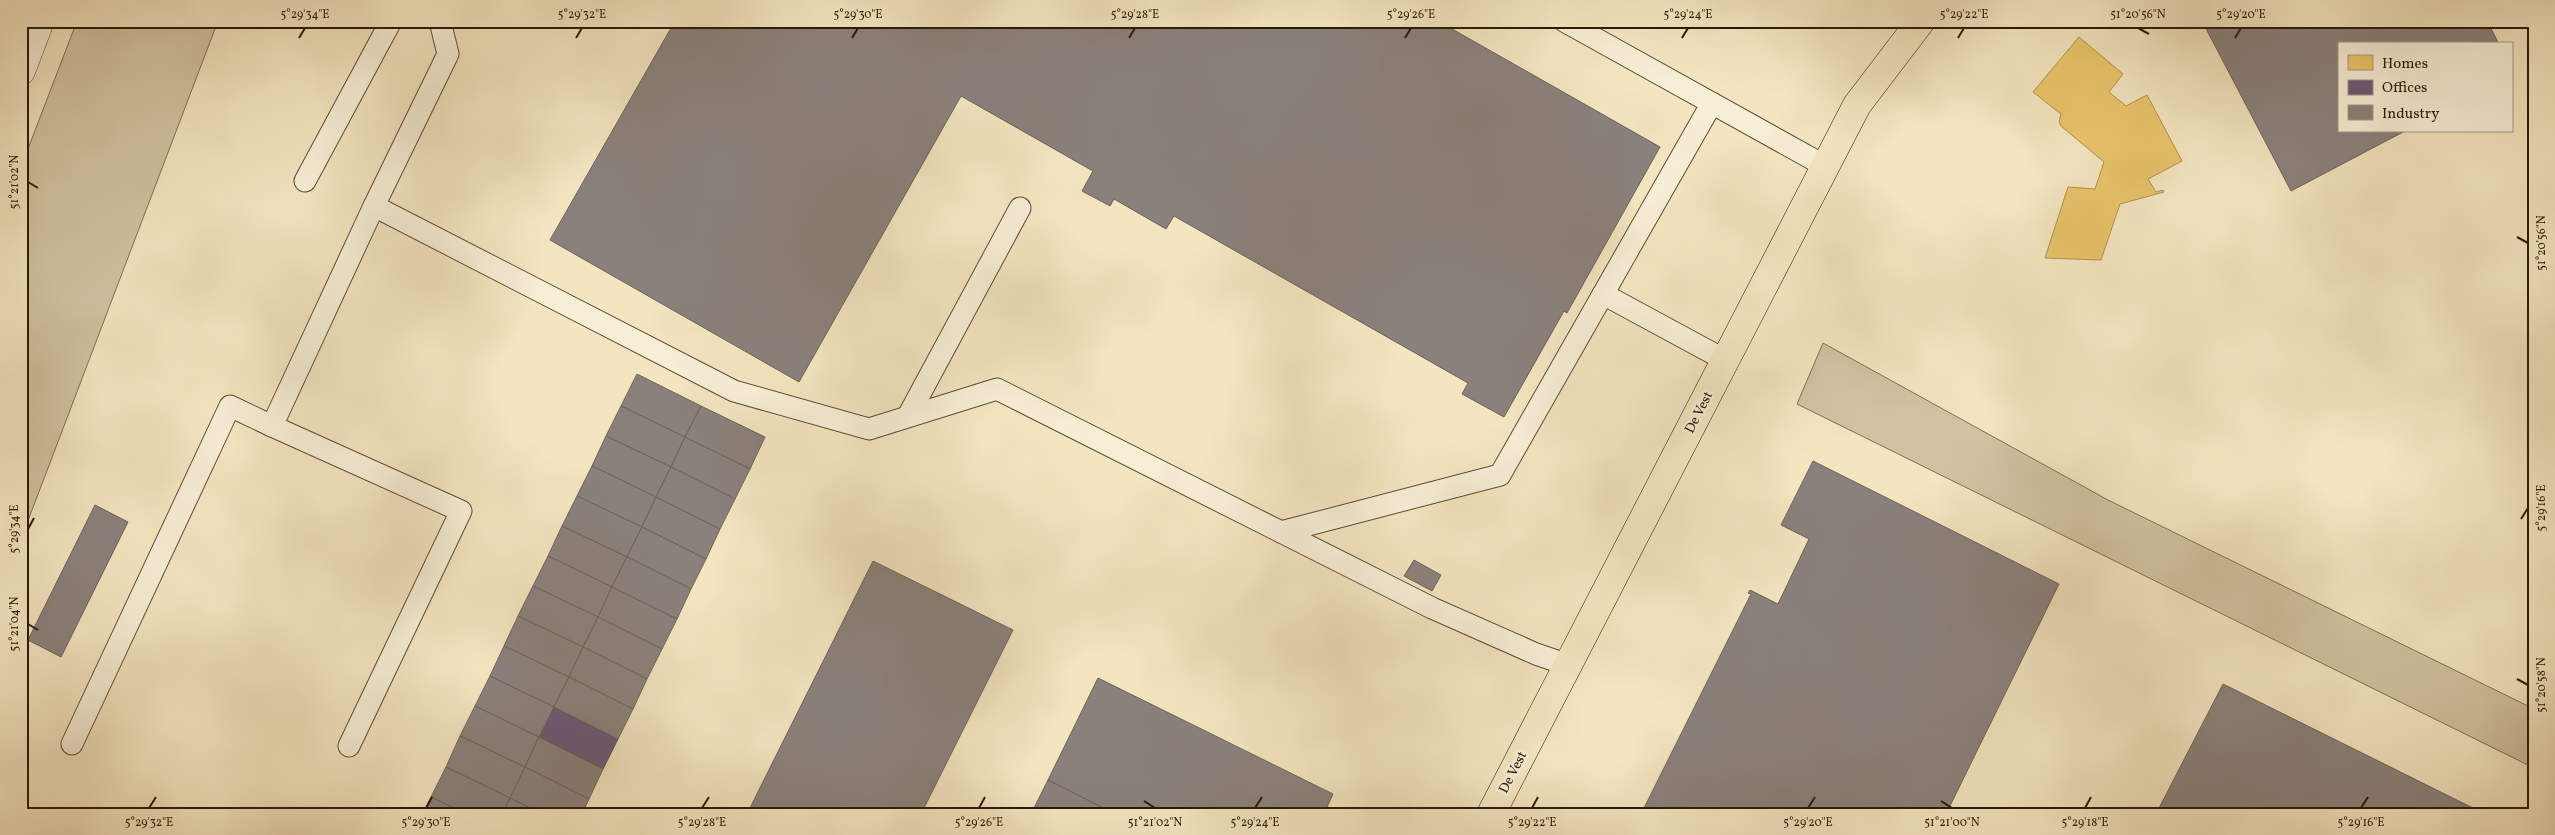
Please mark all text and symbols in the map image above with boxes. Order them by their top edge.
text: 5°29'34"E [280,7,330,23]
text: 5°29'32"E [558,7,606,23]
text: 5°29'30"E [833,7,883,23]
text: 5°29'28"E [1111,7,1159,23]
text: 5°29'26"E [1387,7,1435,23]
text: 5°29'24"E [1664,7,1712,23]
text: 5°29'22"E [1940,7,1988,23]
text: 51°20'56"N [2110,7,2166,23]
text: 5°29'20"E [2216,7,2266,23]
legend [2338,42,2512,132]
text: Homes [2382,54,2428,75]
text: Offices [2382,78,2427,99]
text: Industry [2382,104,2439,125]
text: 51°21'02"N [7,155,23,209]
text: 51°20'56"N [2534,215,2550,271]
street label: De Vest [1681,388,1718,437]
text: 5°29'16"E [2534,485,2550,531]
text: 5°29'34"E [7,504,23,554]
text: 51°21'04"N [7,597,23,651]
text: 51°20'58"N [2534,657,2550,713]
street label: De Vest [1495,748,1532,797]
text: 5°29'32"E [125,815,173,831]
text: 5°29'30"E [401,815,451,831]
text: 5°29'28"E [678,815,726,831]
text: 5°29'26"E [955,815,1003,831]
text: 51°21'02"N [1128,815,1182,831]
text: 5°29'24"E [1231,815,1279,831]
text: 5°29'22"E [1508,815,1556,831]
text: 5°29'20"E [1783,815,1833,831]
text: 51°21'00"N [1924,815,1980,831]
text: 5°29'18"E [2062,815,2108,831]
text: 5°29'16"E [2338,815,2384,831]

